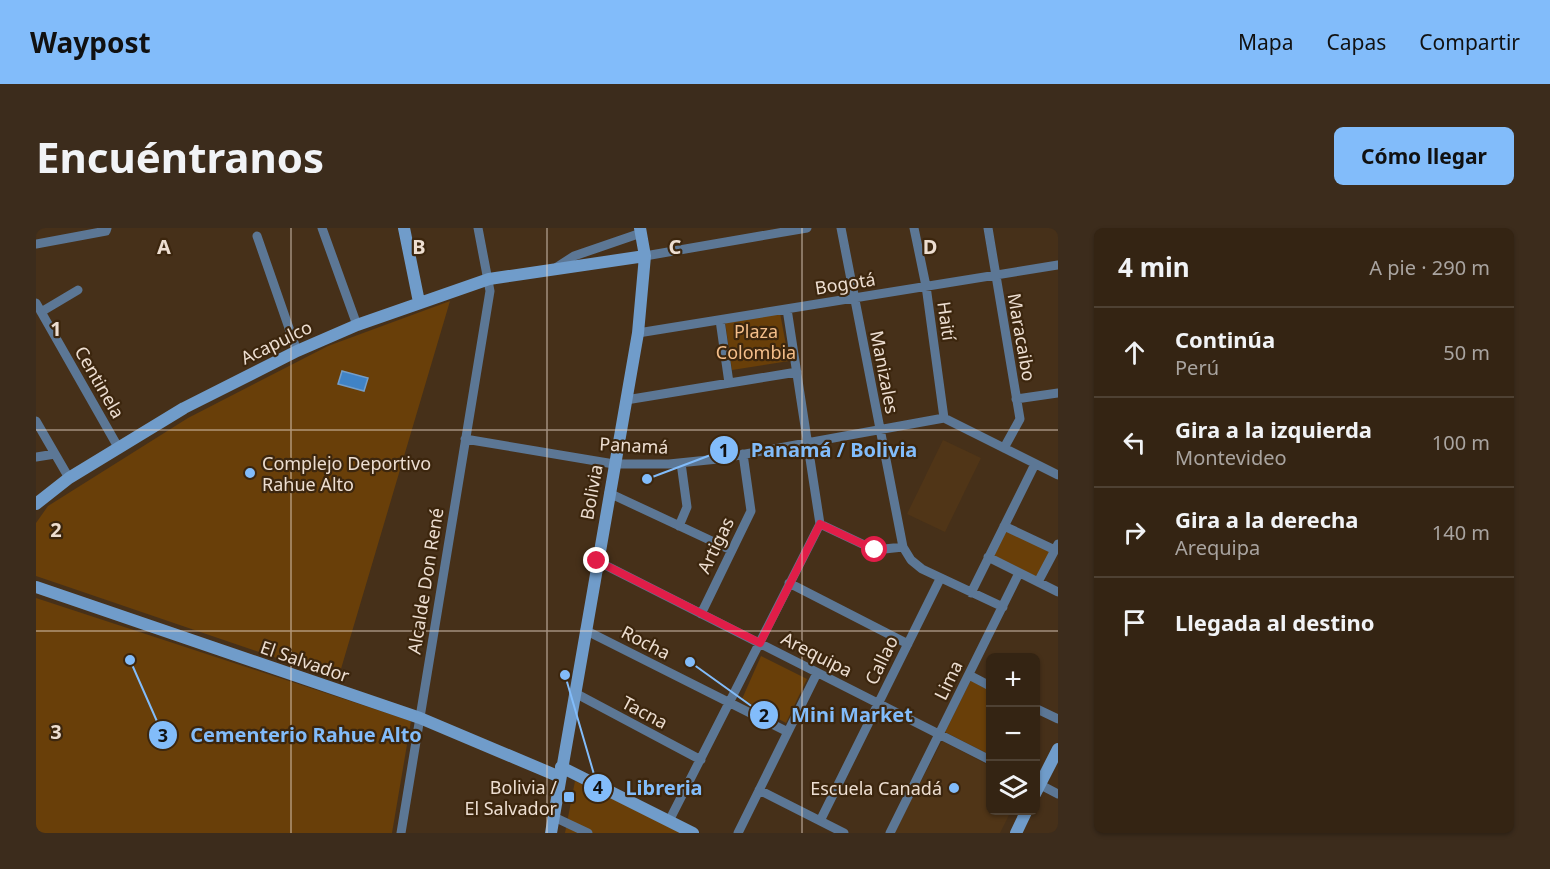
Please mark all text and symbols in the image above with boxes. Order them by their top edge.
text: Waypost [30,23,151,61]
text: Mapa [1238,28,1294,56]
text: Capas [1327,28,1386,56]
text: Compartir [1419,28,1520,56]
button: Cómo llegar [1334,127,1514,185]
text: Encuéntranos [36,128,324,185]
text: A [157,233,171,260]
text: B [412,233,426,260]
text: C [669,233,682,260]
text: D [923,233,937,260]
text: 4 min [1118,249,1190,285]
text: A pie · 290 m [1369,254,1490,281]
street label: Bogotá [813,266,877,300]
street label: Maracaibo [1002,291,1042,383]
street label: Haití [932,300,962,342]
street label: Acapulco [236,314,316,370]
text: 1 [50,315,62,342]
park label: Plaza Colombia [716,319,796,364]
text: Continúa [1175,324,1275,354]
street label: Manizales [865,328,905,416]
icon: ahead [1118,336,1151,369]
text: 50 m [1443,339,1490,366]
street label: Centinela [70,341,130,423]
text: Perú [1175,354,1219,381]
text: Gira a la izquierda [1175,414,1372,444]
icon: left [1118,426,1151,459]
text: 100 m [1432,429,1490,456]
street label: Panamá [599,431,669,459]
callout: Panamá / Bolivia [709,431,929,469]
text: Panamá / Bolivia [751,436,917,463]
text: 1 [719,438,729,462]
text: Montevideo [1175,444,1287,471]
place label: Complejo Deportivo Rahue Alto [262,451,431,496]
street label: Bolivia [574,462,608,522]
marker: Complejo Deportivo Rahue Alto [243,466,257,480]
text: Gira a la derecha [1175,504,1359,534]
street label: Alcalde Don René [402,506,448,656]
street label: Artigas [691,513,739,577]
text: 2 [50,516,62,543]
icon: right [1118,516,1151,549]
text: 140 m [1432,519,1490,546]
text: Arequipa [1175,534,1260,561]
route start [861,536,887,562]
route end [583,547,609,573]
icon: arrive [1118,606,1151,639]
text: Llegada al destino [1175,607,1375,637]
street label: Rocha [617,620,675,664]
street label: Arequipa [777,626,857,682]
street label: Callao [859,631,903,689]
street label: El Salvador [257,635,353,688]
map controls [986,653,1040,815]
button: + [986,653,1040,707]
street label: Lima [928,656,968,704]
street label: Tacna [618,690,672,734]
callout: Mini Market [749,696,925,734]
text: Mini Market [791,701,913,728]
text: 2 [759,703,769,727]
button: − [986,707,1040,761]
callout: Cementerio Rahue Alto [148,716,434,754]
text: 3 [50,718,62,745]
text: Cementerio Rahue Alto [190,721,422,748]
text: 3 [158,723,168,747]
button: layers [986,761,1040,815]
callout: Libreria [583,769,714,807]
text: Libreria [625,774,703,801]
place label: Bolivia / El Salvador [464,775,558,820]
text: 4 [593,775,603,799]
place label: Escuela Canadá [810,776,942,800]
marker: Escuela Canadá [947,781,961,795]
marker: Bolivia / El Salvador [562,790,576,804]

